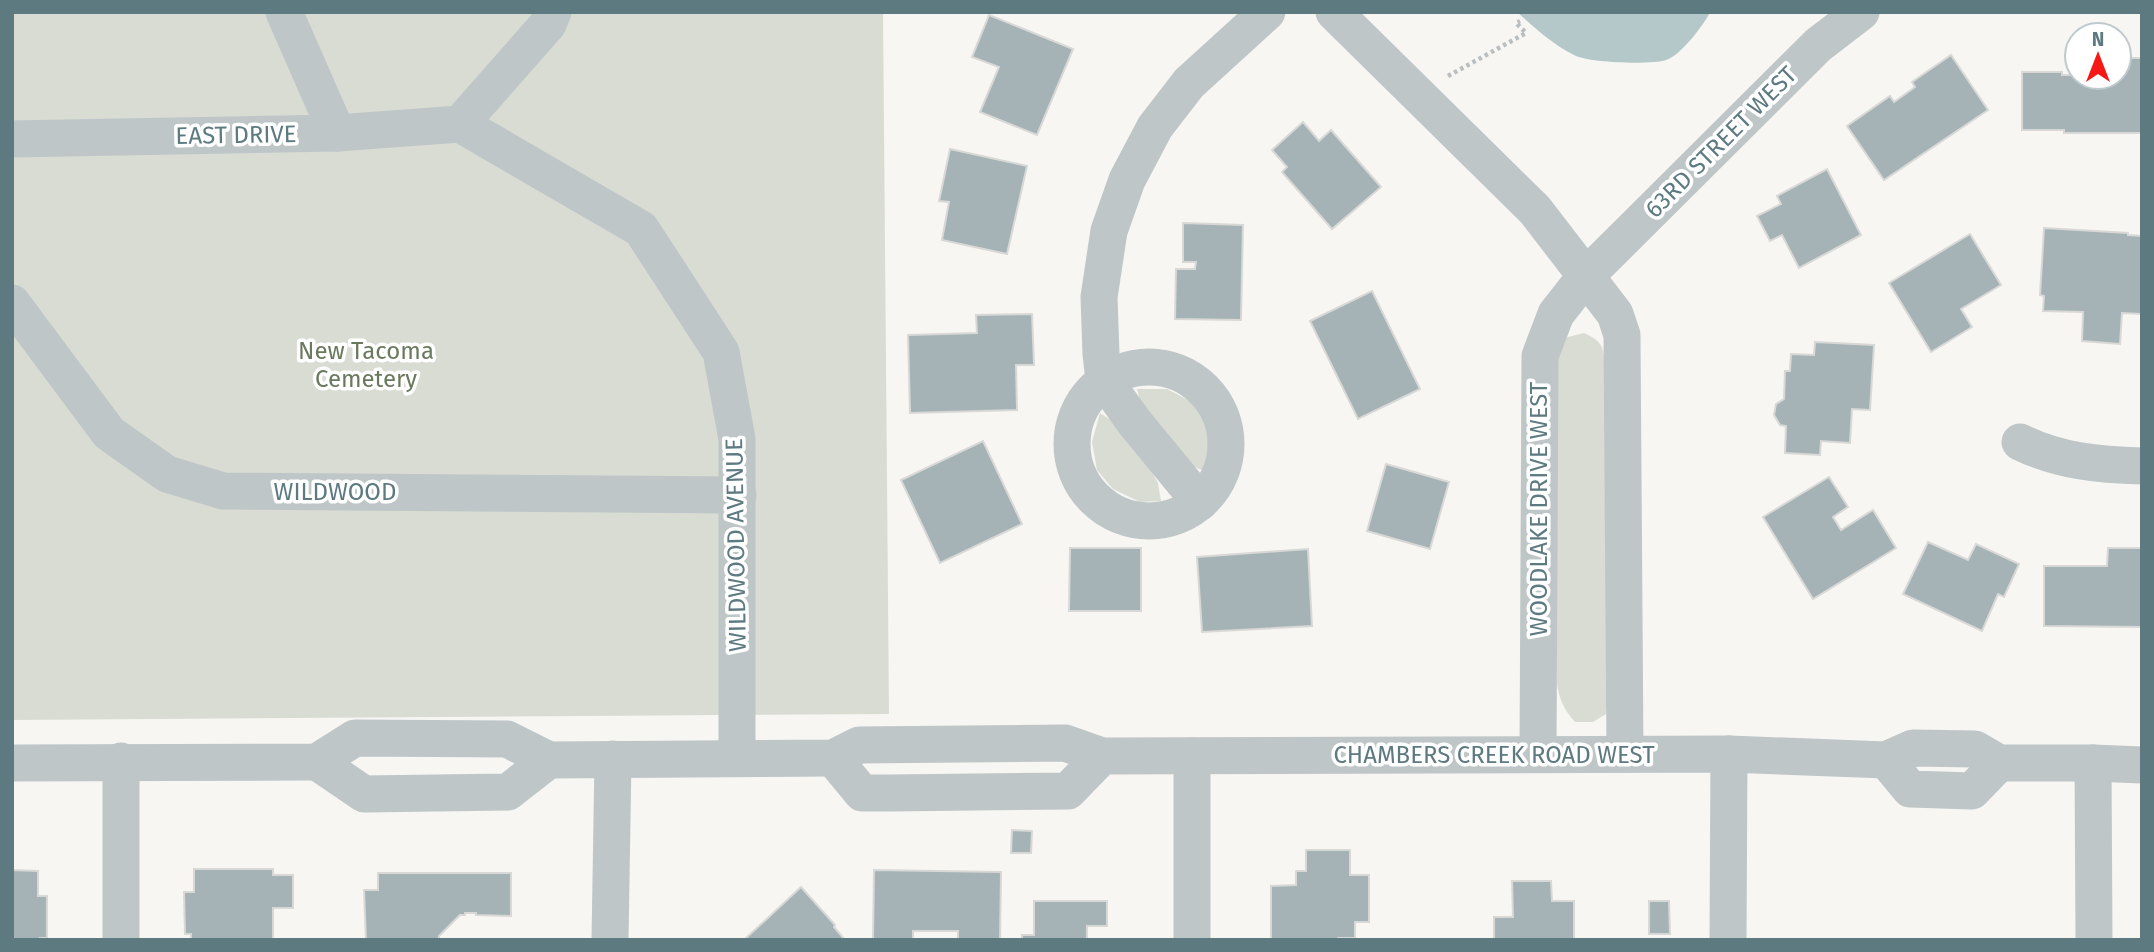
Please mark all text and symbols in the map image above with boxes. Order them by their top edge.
north arrow [2063,21,2133,91]
text: N [2092,28,2104,51]
street label: 63RD STREET WEST [1640,60,1803,223]
street label: EAST DRIVE [175,120,297,150]
park label: New Tacoma Cemetery [298,337,434,393]
street label: WOODLAKE DRIVE WEST [1525,381,1553,636]
street label: WILDWOOD AVENUE [720,438,752,652]
street label: WILDWOOD [274,478,396,506]
street label: CHAMBERS CREEK ROAD WEST [1333,741,1655,769]

